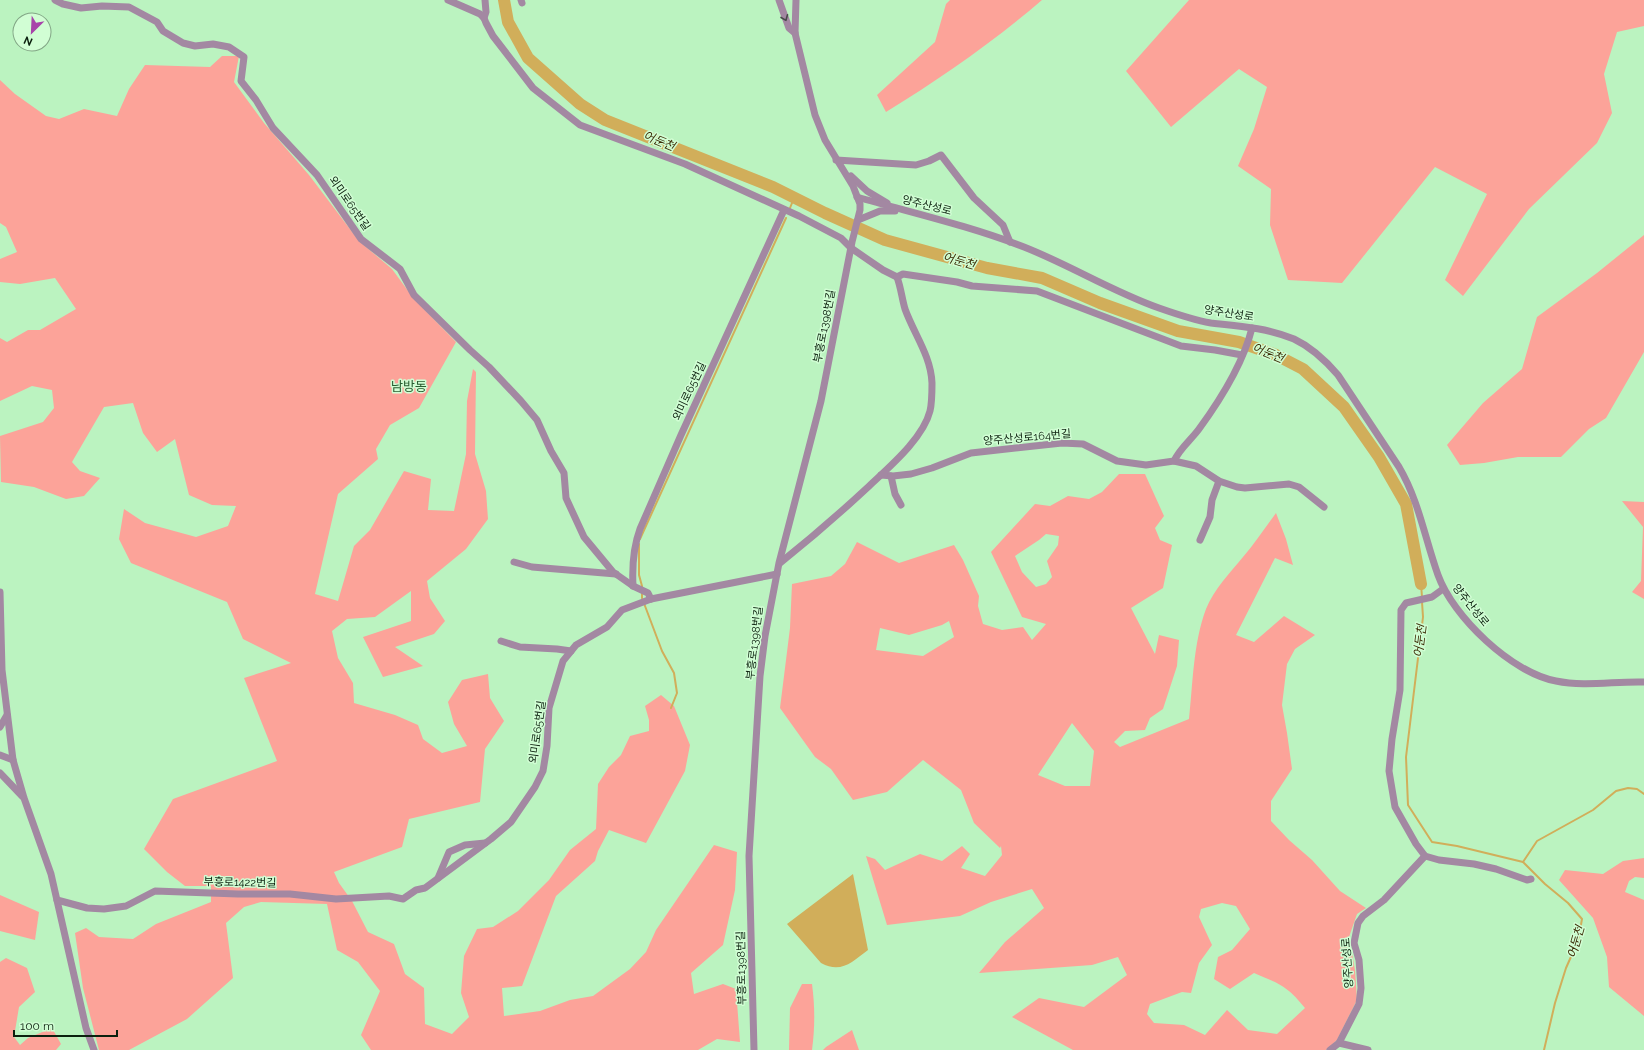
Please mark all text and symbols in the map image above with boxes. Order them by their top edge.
north arrow [12,12,52,52]
one-way arrow [780,13,788,21]
text: N [22,33,35,48]
water label: 어둔천 [641,128,679,154]
street label: 외미로65번길 [326,174,373,233]
street label: 양주산성로 [901,193,953,218]
water label: 어둔천 [941,250,979,273]
street label: 부흥로1398번길 [811,288,838,364]
street label: 양주산성로 [1203,303,1255,324]
water label: 어둔천 [1250,340,1288,366]
street label: 외미로65번길 [670,360,709,423]
district label: 남방동 [391,379,427,394]
street label: 양주산성로164번길 [983,427,1072,448]
street label: 양주산성로 [1450,582,1492,629]
street label: 부흥로1398번길 [744,605,765,681]
water label: 어둔천 [1411,622,1429,658]
street label: 외미로65번길 [527,700,548,764]
street label: 부흥로1422번길 [203,875,276,890]
water label: 어둔천 [1565,922,1588,960]
street label: 부흥로1398번길 [734,931,749,1005]
street label: 양주산성로 [1339,937,1356,989]
scale bar [14,1012,117,1038]
text: 100 m [20,1019,54,1033]

